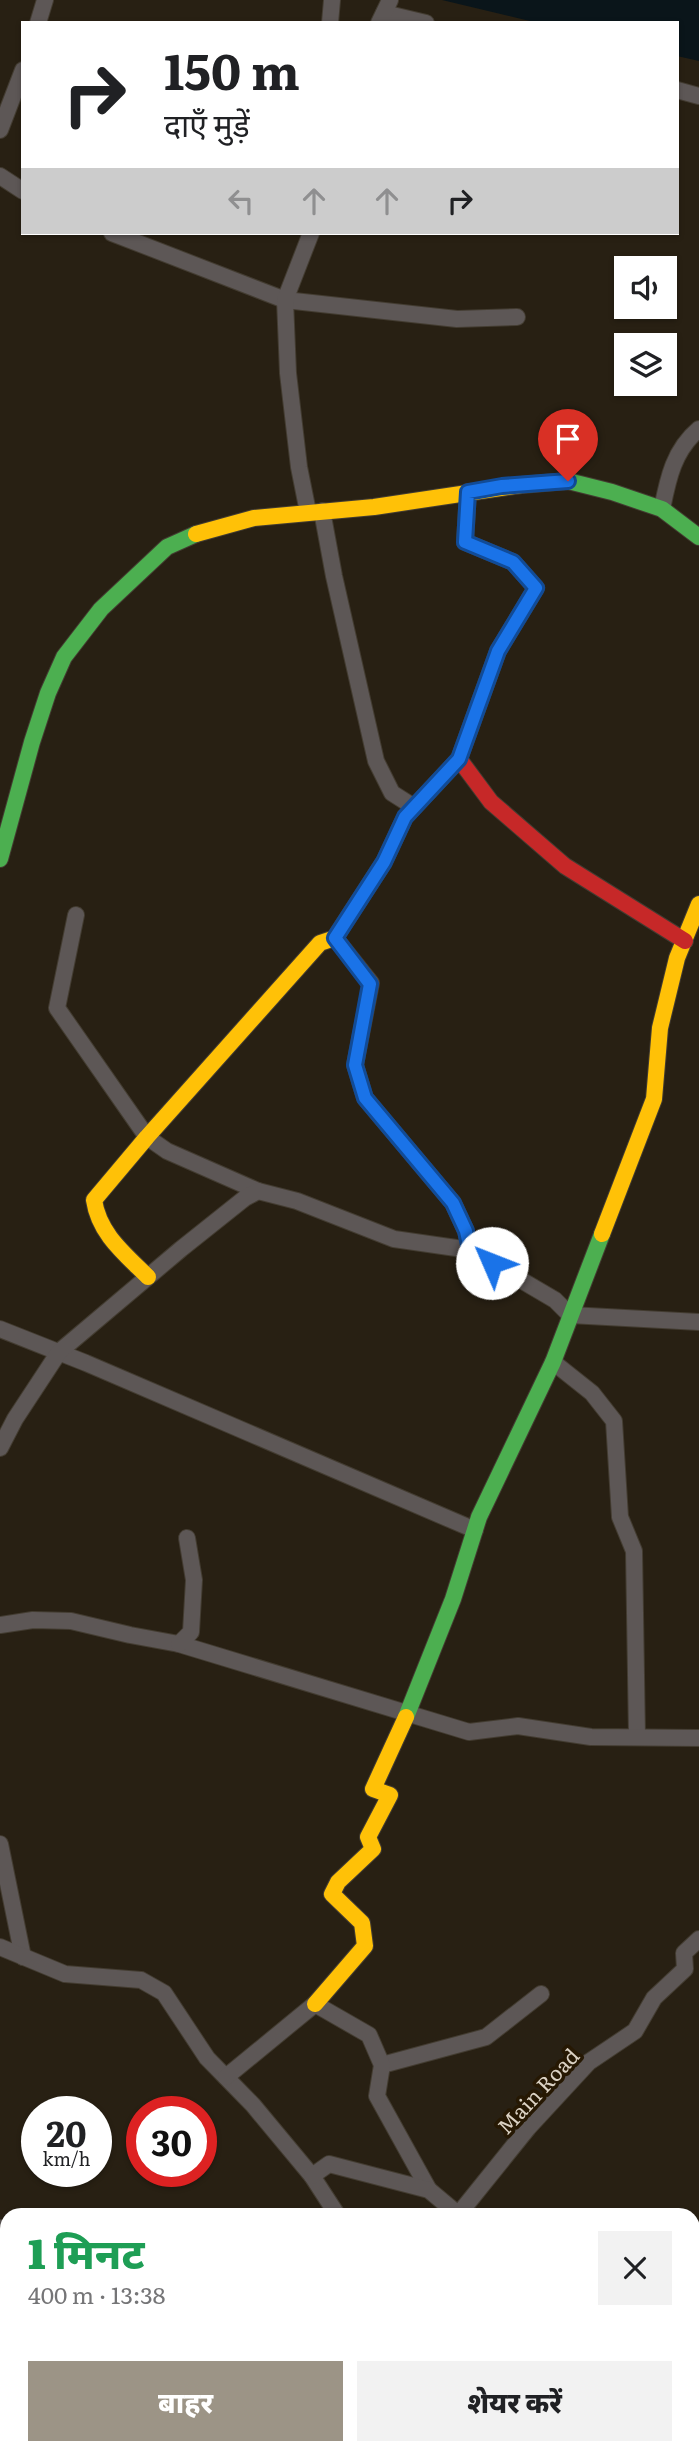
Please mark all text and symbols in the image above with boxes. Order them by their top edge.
text: 150 m [164,32,300,105]
icon: right [49,49,140,140]
text: दाएँ मुड़ें [164,99,250,147]
icon: left [222,182,260,220]
icon: ahead [295,182,333,220]
icon: ahead [368,182,406,220]
icon: right [441,182,479,220]
map controls [614,256,677,396]
button: sound [614,256,677,319]
button: layers [614,333,677,396]
pin [538,409,598,481]
icon: arrive [549,420,587,458]
position arrow [455,1226,529,1300]
street label: Main Road [489,2040,585,2140]
speed limit sign: 30 [126,2096,217,2187]
text: 20 [46,2106,87,2158]
text: km/h [43,2145,90,2172]
text: 1 मिनट [28,2220,144,2282]
button: close [598,2231,672,2305]
text: 400 m · 13:38 [28,2277,165,2311]
button: बाहर [28,2361,343,2441]
button: शेयर करें [357,2361,672,2441]

